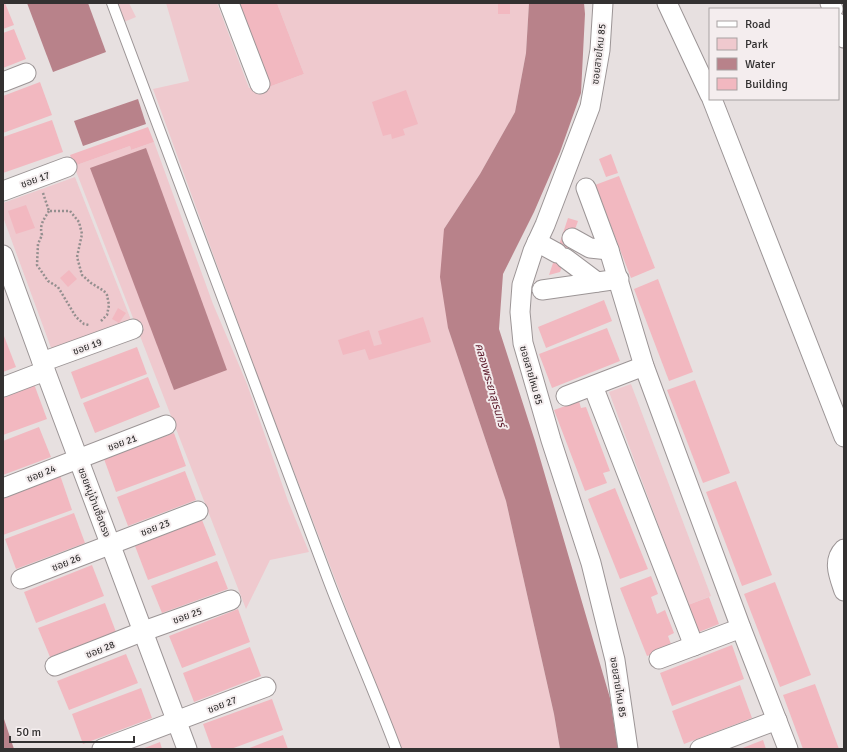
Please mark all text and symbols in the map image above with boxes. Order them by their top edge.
legend [709,8,839,100]
text: Road [745,17,771,32]
street label: ซอยสายไหม 85 [589,23,609,85]
text: Park [745,37,768,52]
text: Water [745,57,776,72]
text: Building [745,77,788,92]
street label: ซอย 17 [19,169,52,191]
street label: ซอย 19 [71,336,104,358]
water label: คลองพระยาสุเรนทร์ [472,342,509,431]
street label: ซอยสายไหม 85 [517,344,545,406]
street label: ซอย 21 [106,432,139,454]
street label: ซอย 24 [25,462,58,485]
street label: ซอยหมู่บ้านซื่อตรง [75,465,115,539]
street label: ซอย 23 [139,517,172,539]
street label: ซอย 26 [50,552,83,574]
street label: ซอย 25 [171,605,204,627]
street label: ซอย 28 [84,639,117,661]
street label: ซอยสายไหม 85 [607,656,629,718]
street label: ซอย 27 [206,694,239,716]
scale bar [10,718,134,744]
text: 50 m [16,725,41,740]

